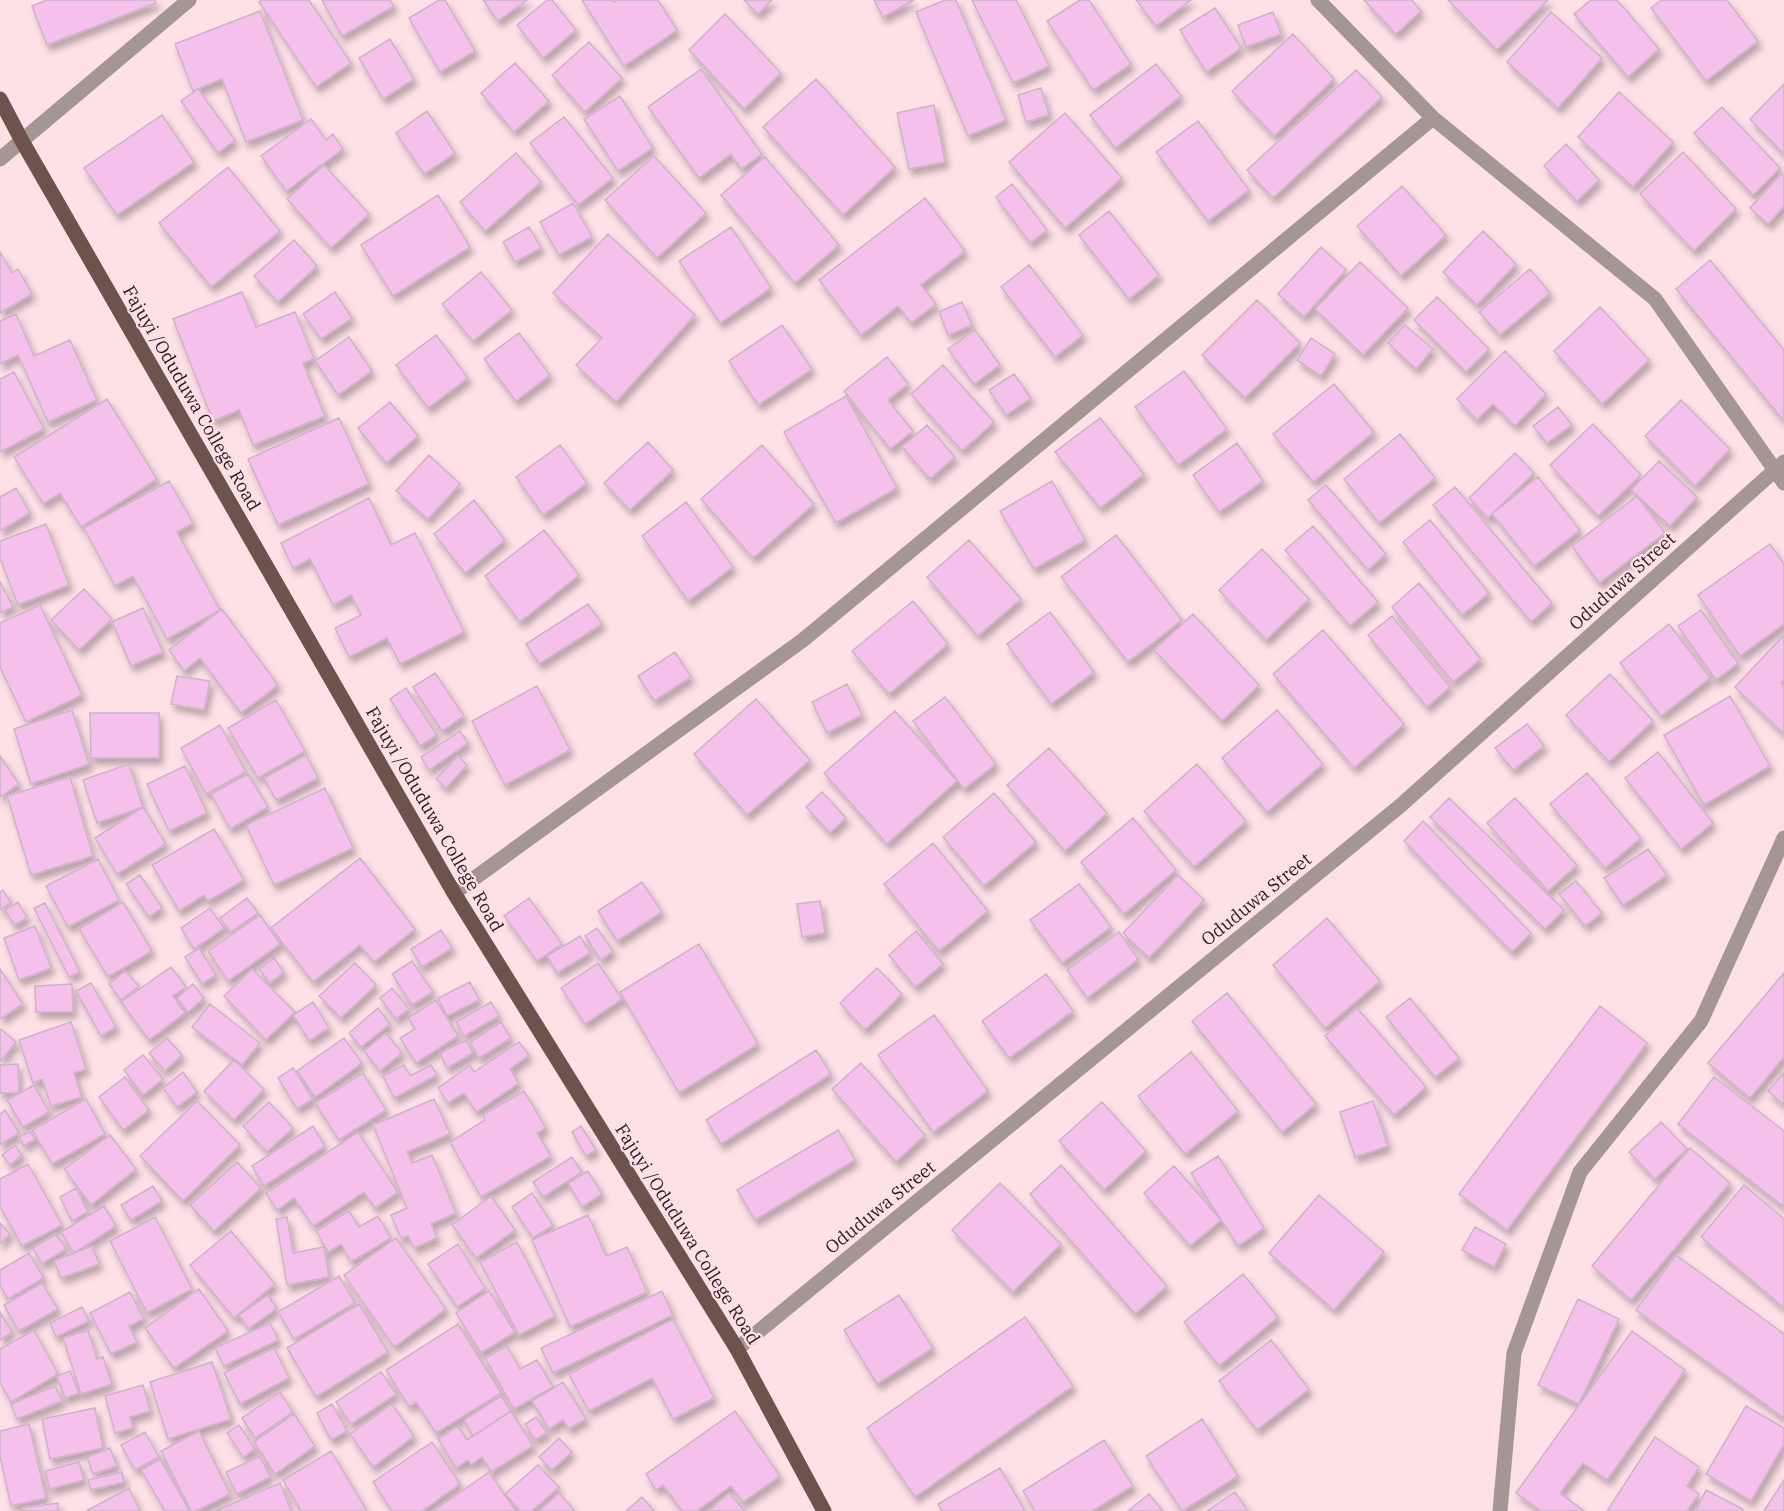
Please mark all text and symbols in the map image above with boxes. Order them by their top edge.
street label: Fajuyi /Oduduwa College Road [118,281,266,515]
street label: Oduduwa Street [1564,527,1680,635]
street label: Fajuyi /Oduduwa College Road [361,702,509,936]
street label: Oduduwa Street [1196,847,1316,951]
street label: Fajuyi /Oduduwa College Road [610,1119,766,1349]
street label: Oduduwa Street [820,1155,940,1259]

